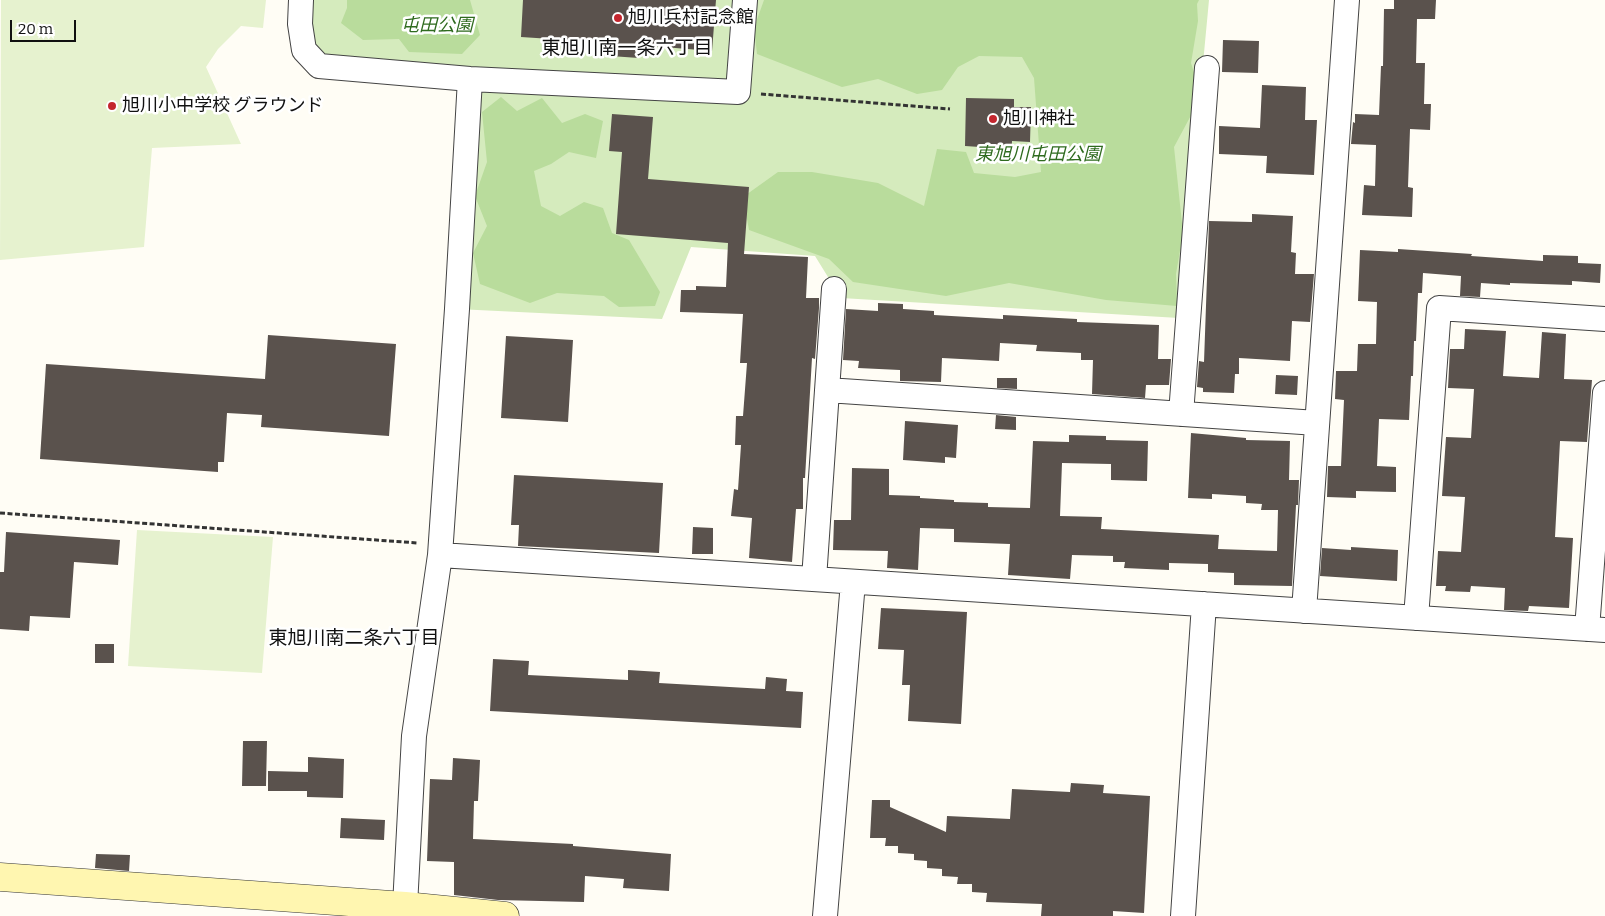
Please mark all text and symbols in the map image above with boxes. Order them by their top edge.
place label: 旭川兵村記念館 [628,7,754,29]
scale bar [12,10,79,42]
marker: 旭川兵村記念館 [612,12,624,24]
park label: 屯田公園 [401,15,473,37]
text: 20 m [18,20,53,38]
district label: 東旭川南一条六丁目 [542,38,712,60]
place label: 旭川小中学校 グラウンド [122,95,324,117]
marker: 旭川小中学校 グラウンド [106,100,118,112]
place label: 旭川神社 [1003,108,1075,130]
marker: 旭川神社 [987,113,999,125]
park label: 東旭川屯田公園 [975,144,1101,166]
district label: 東旭川南二条六丁目 [269,628,439,650]

